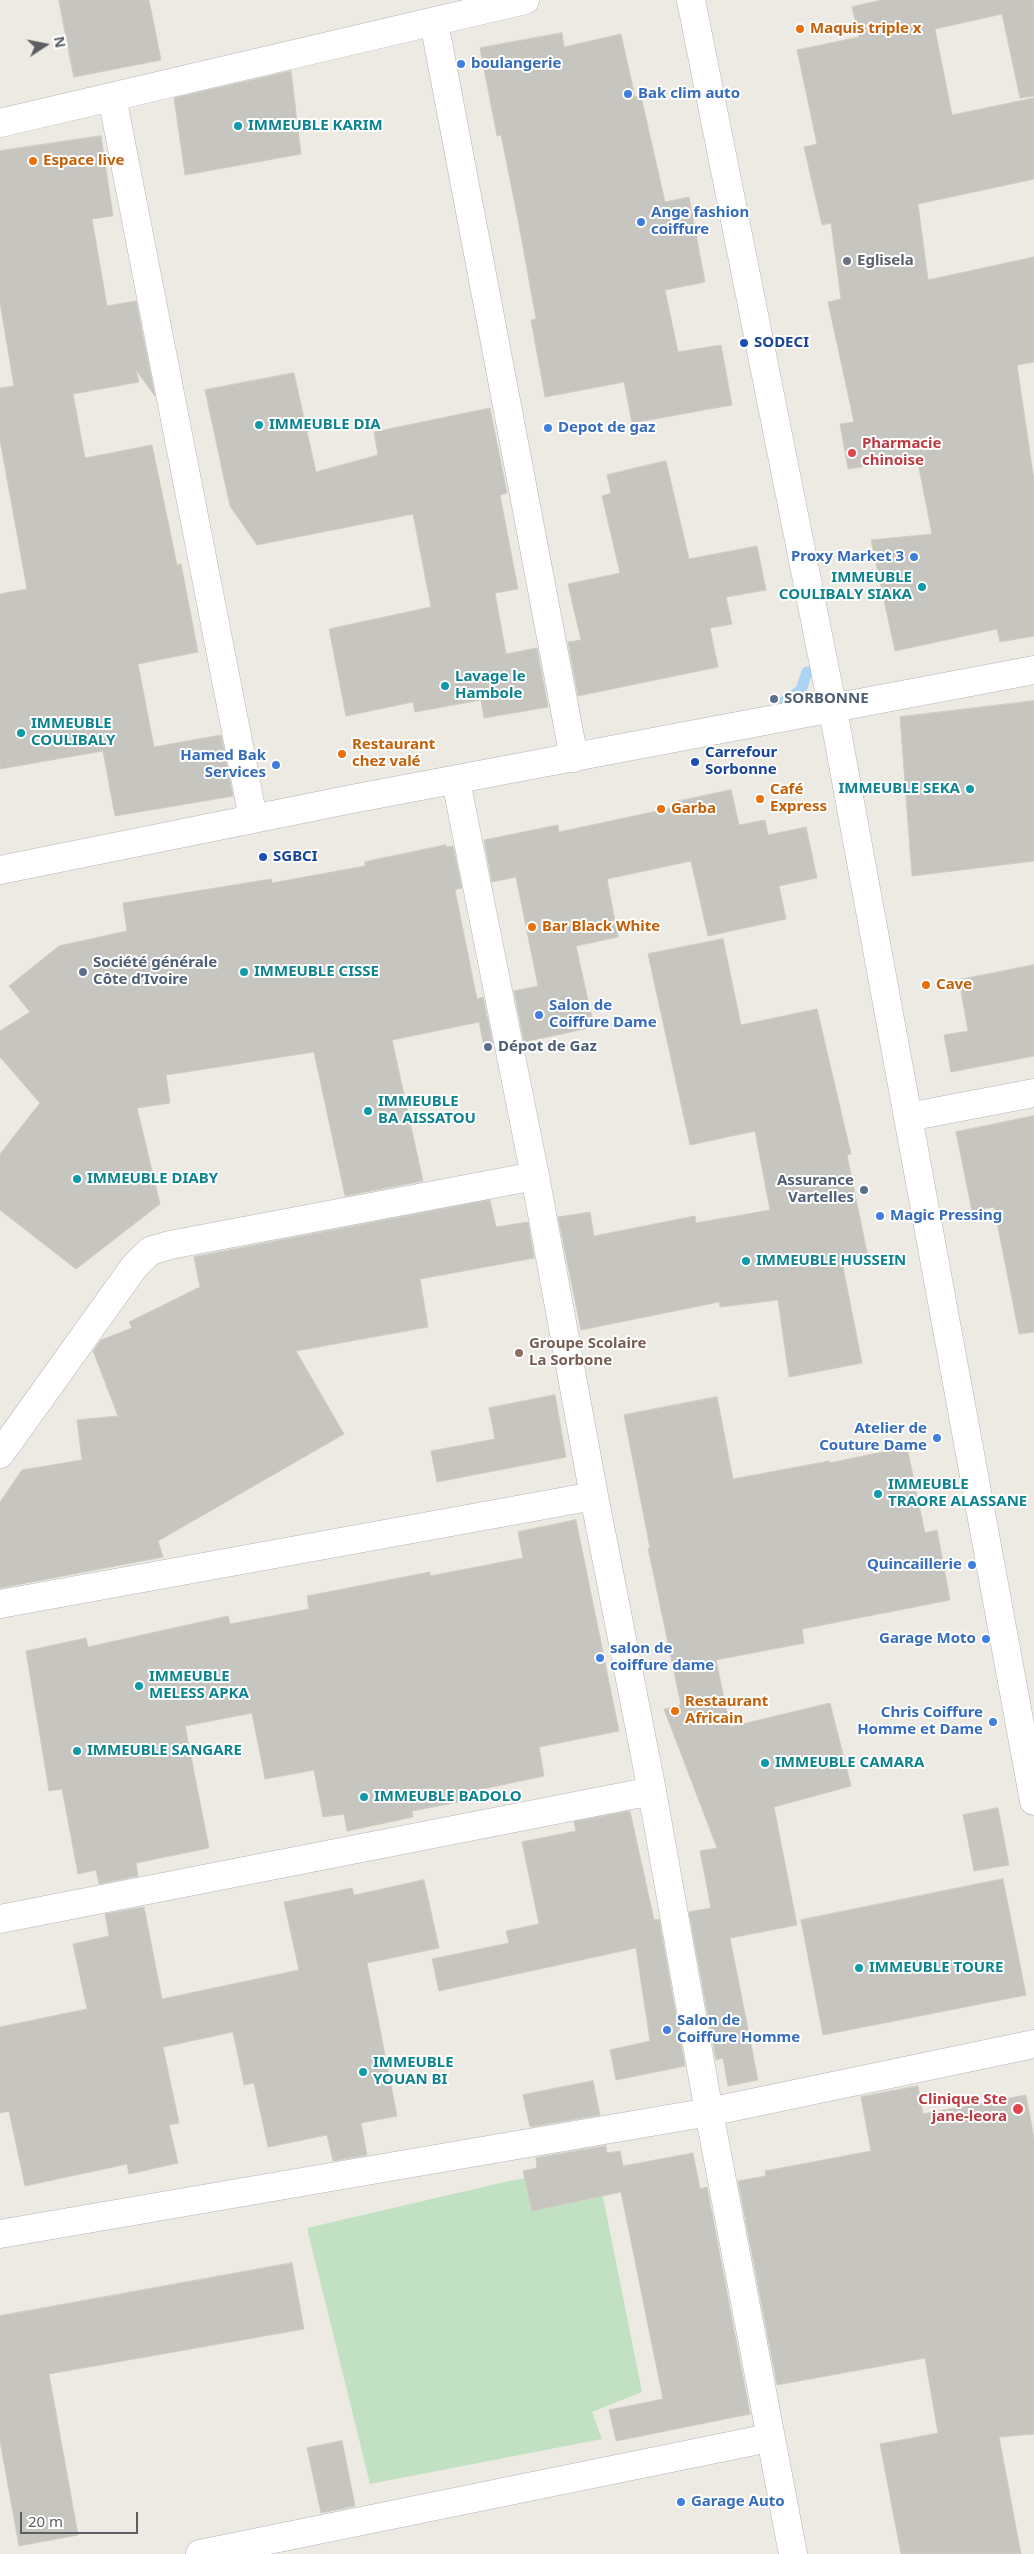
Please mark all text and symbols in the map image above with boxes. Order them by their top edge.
north arrow [20,20,70,70]
place label: Maquis triple x [810,20,921,38]
marker: Maquis triple x [794,23,806,35]
text: N [50,35,71,49]
place label: boulangerie [471,55,561,73]
marker: boulangerie [455,58,467,70]
place label: Bak clim auto [638,85,740,103]
marker: Bak clim auto [622,88,634,100]
place label: IMMEUBLE KARIM [248,117,383,135]
marker: IMMEUBLE KARIM [232,120,244,132]
place label: Espace live [43,152,124,170]
marker: Espace live [27,155,39,167]
place label: Ange fashion coiffure [651,204,749,239]
marker: Ange fashion coiffure [635,216,647,228]
place label: Eglisela [857,252,914,270]
marker: Eglisela [841,255,853,267]
place label: SODECI [754,334,809,352]
marker: SODECI [738,337,750,349]
place label: IMMEUBLE DIA [269,416,381,434]
marker: IMMEUBLE DIA [253,419,265,431]
place label: Depot de gaz [558,419,655,437]
marker: Depot de gaz [542,422,554,434]
place label: Pharmacie chinoise [862,435,942,470]
marker: Pharmacie chinoise [846,447,858,459]
place label: Proxy Market 3 [791,548,904,566]
marker: Proxy Market 3 [908,551,920,563]
place label: IMMEUBLE COULIBALY SIAKA [779,569,912,604]
marker: IMMEUBLE COULIBALY SIAKA [916,581,928,593]
place label: Lavage le Hambole [455,668,526,703]
marker: Lavage le Hambole [439,680,451,692]
place label: SORBONNE [784,690,869,708]
marker: SORBONNE [768,693,780,705]
place label: IMMEUBLE COULIBALY [31,715,115,750]
marker: IMMEUBLE COULIBALY [15,727,27,739]
place label: Restaurant chez valé [352,736,435,771]
place label: Carrefour Sorbonne [705,744,777,779]
place label: Hamed Bak Services [180,747,266,782]
marker: Restaurant chez valé [336,748,348,760]
marker: Carrefour Sorbonne [689,756,701,768]
marker: Hamed Bak Services [270,759,282,771]
place label: IMMEUBLE SEKA [838,780,960,798]
place label: Café Express [770,781,827,816]
marker: IMMEUBLE SEKA [964,783,976,795]
marker: Café Express [754,793,766,805]
place label: Garba [671,800,716,818]
marker: Garba [655,803,667,815]
place label: SGBCI [273,848,318,866]
marker: SGBCI [257,851,269,863]
place label: Bar Black White [542,918,660,936]
marker: Bar Black White [526,921,538,933]
place label: Société générale Côte d’Ivoire [93,954,217,989]
place label: IMMEUBLE CISSE [254,963,379,981]
marker: Société générale Côte d’Ivoire [77,966,89,978]
marker: IMMEUBLE CISSE [238,966,250,978]
place label: Cave [936,976,972,994]
marker: Cave [920,979,932,991]
place label: Salon de Coiffure Dame [549,997,657,1032]
marker: Salon de Coiffure Dame [533,1009,545,1021]
place label: Dépot de Gaz [498,1038,597,1056]
marker: Dépot de Gaz [482,1041,494,1053]
place label: IMMEUBLE BA AISSATOU [378,1093,476,1128]
marker: IMMEUBLE BA AISSATOU [362,1105,374,1117]
place label: IMMEUBLE DIABY [87,1170,218,1188]
place label: Assurance Vartelles [777,1172,854,1207]
marker: IMMEUBLE DIABY [71,1173,83,1185]
marker: Assurance Vartelles [858,1184,870,1196]
place label: Magic Pressing [890,1207,1002,1225]
marker: Magic Pressing [874,1210,886,1222]
place label: IMMEUBLE HUSSEIN [756,1252,906,1270]
marker: IMMEUBLE HUSSEIN [740,1255,752,1267]
place label: Groupe Scolaire La Sorbone [529,1335,646,1370]
marker: Groupe Scolaire La Sorbone [513,1347,525,1359]
place label: Atelier de Couture Dame [819,1420,927,1455]
marker: Atelier de Couture Dame [931,1432,943,1444]
place label: IMMEUBLE TRAORE ALASSANE [888,1476,1027,1511]
marker: IMMEUBLE TRAORE ALASSANE [872,1488,884,1500]
place label: Quincaillerie [867,1556,962,1574]
marker: Quincaillerie [966,1559,978,1571]
place label: Garage Moto [879,1630,976,1648]
marker: Garage Moto [980,1633,992,1645]
place label: salon de coiffure dame [610,1640,714,1675]
marker: salon de coiffure dame [594,1652,606,1664]
place label: IMMEUBLE MELESS APKA [149,1668,249,1703]
marker: IMMEUBLE MELESS APKA [133,1680,145,1692]
place label: Restaurant Africain [685,1693,768,1728]
place label: Chris Coiffure Homme et Dame [857,1704,983,1739]
marker: Restaurant Africain [669,1705,681,1717]
marker: Chris Coiffure Homme et Dame [987,1716,999,1728]
place label: IMMEUBLE SANGARE [87,1742,242,1760]
marker: IMMEUBLE SANGARE [71,1745,83,1757]
place label: IMMEUBLE CAMARA [775,1754,924,1772]
marker: IMMEUBLE CAMARA [759,1757,771,1769]
place label: IMMEUBLE BADOLO [374,1788,522,1806]
marker: IMMEUBLE BADOLO [358,1791,370,1803]
place label: IMMEUBLE TOURE [869,1959,1003,1977]
marker: IMMEUBLE TOURE [853,1962,865,1974]
place label: Salon de Coiffure Homme [677,2012,800,2047]
marker: Salon de Coiffure Homme [661,2024,673,2036]
place label: IMMEUBLE YOUAN BI [373,2054,454,2089]
marker: IMMEUBLE YOUAN BI [357,2066,369,2078]
place label: Clinique Ste jane-leora [918,2091,1007,2126]
marker: Clinique Ste jane-leora [1011,2102,1025,2116]
place label: Garage Auto [691,2493,785,2511]
marker: Garage Auto [675,2496,687,2508]
scale bar [22,2502,140,2534]
text: 20 m [28,2511,63,2531]

